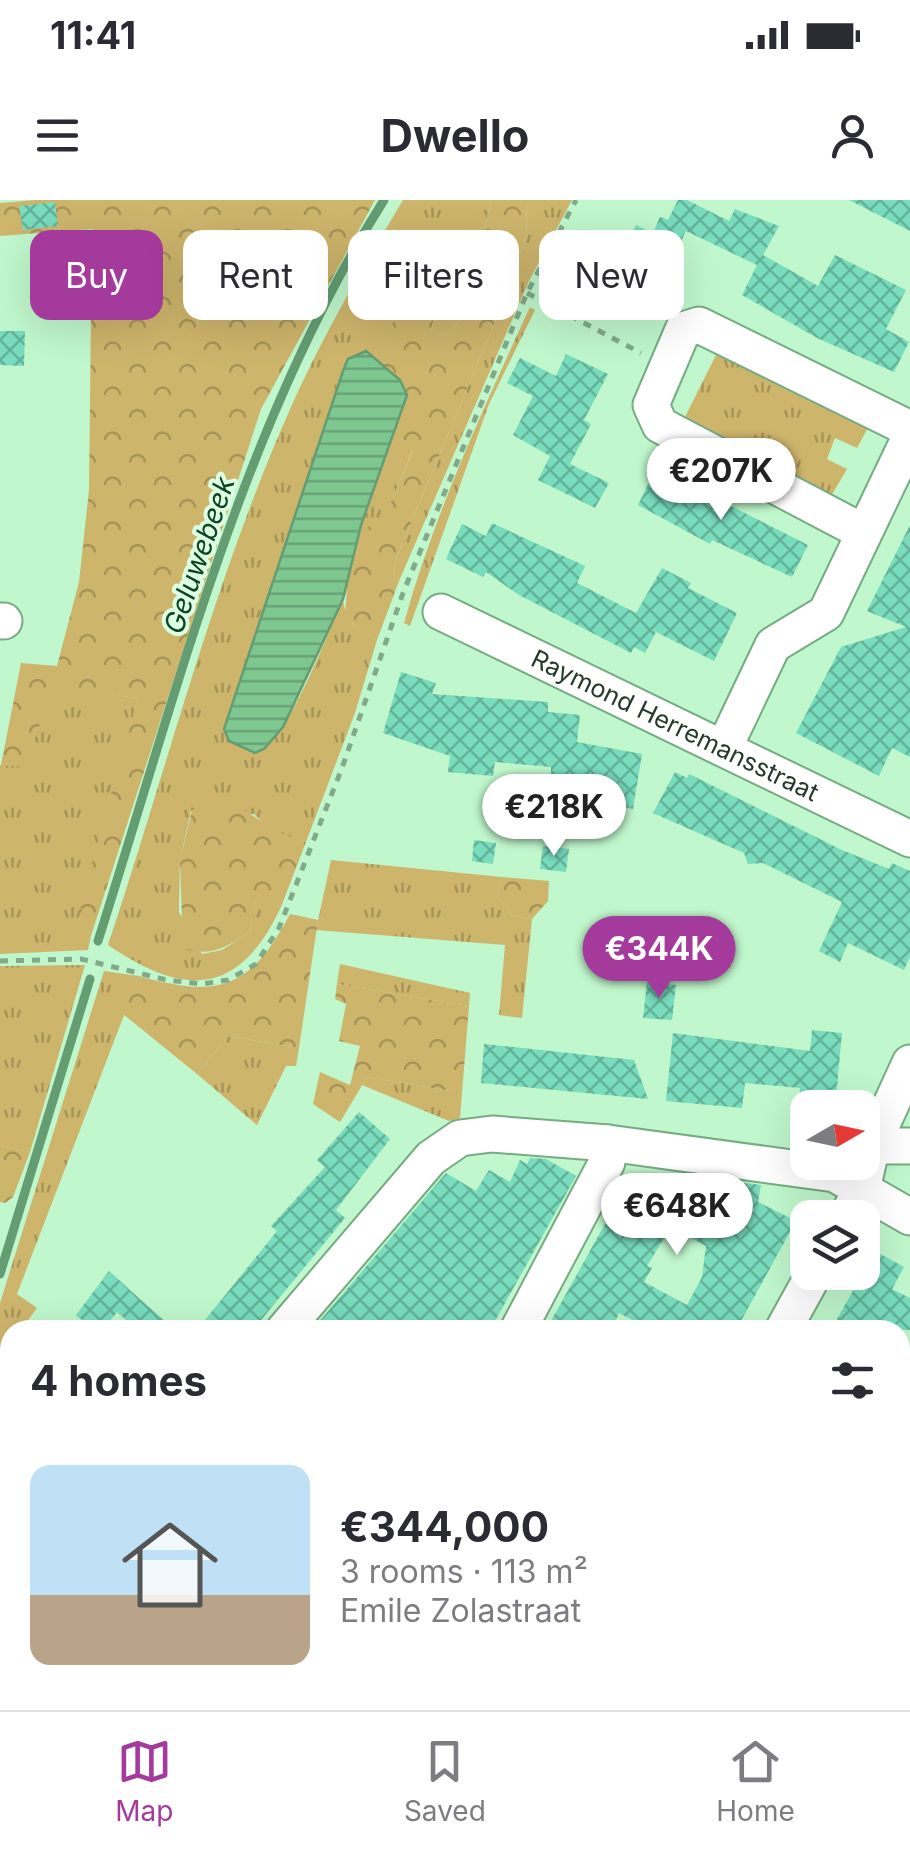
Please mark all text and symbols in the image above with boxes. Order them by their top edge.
text: 11:41 [50,12,136,58]
icon: menu [30,108,85,163]
text: Dwello [381,108,529,163]
icon: person [825,108,880,163]
chip: Buy [30,230,163,320]
chip: Rent [183,230,328,320]
chip: Filters [348,230,519,320]
chip: New [539,230,684,320]
pin: €207K [651,438,791,523]
text: €207K [669,451,773,490]
water label: Geluwebeek [156,472,242,638]
street label: Raymond Herremansstraat [527,643,823,807]
pin: €218K [484,774,624,859]
text: €218K [504,787,604,826]
pin: €344K [589,916,729,1001]
text: €344K [605,929,713,968]
north arrow [790,1090,880,1180]
map controls [790,1090,880,1290]
pin: €648K [607,1173,747,1258]
text: €648K [623,1186,731,1225]
button: layers [790,1200,880,1290]
icon: filters [825,1353,880,1408]
text: 4 homes [30,1355,207,1406]
text: €344,000 [340,1501,549,1552]
icon: home [110,1505,230,1625]
text: 3 rooms · 113 m² [340,1552,588,1591]
text: Emile Zolastraat [340,1591,581,1630]
tab: Map [115,1734,173,1828]
tab: Saved [404,1734,486,1828]
tab: Home [716,1734,795,1828]

